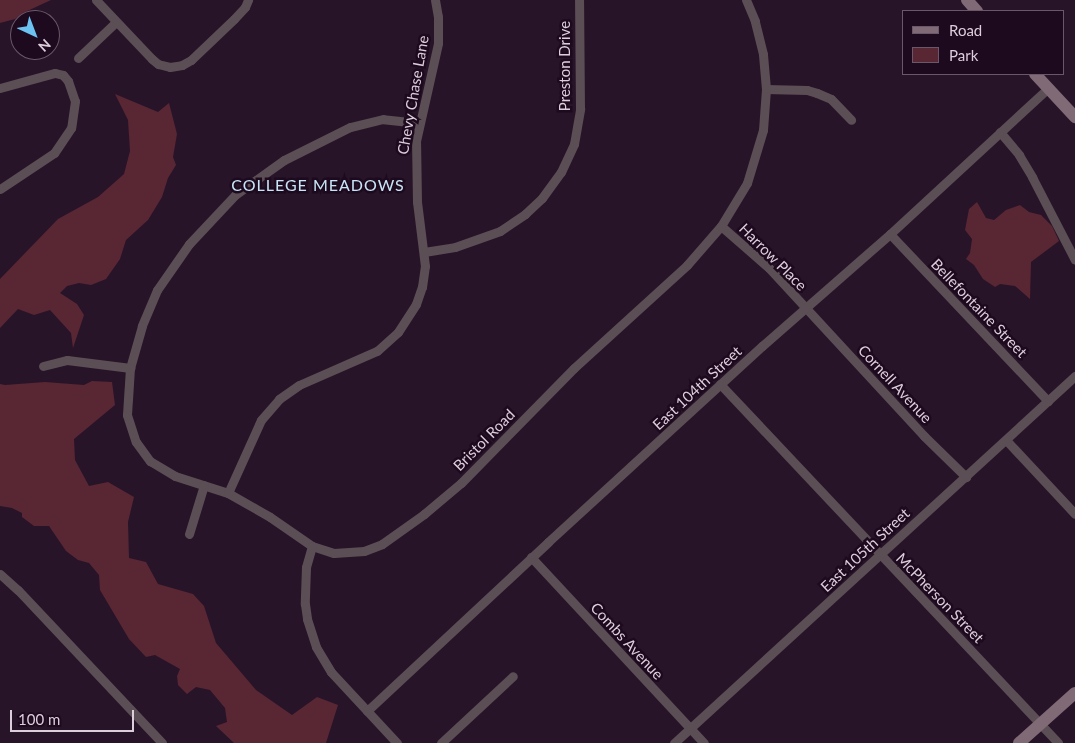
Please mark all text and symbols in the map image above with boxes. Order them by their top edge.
north arrow [10,10,60,60]
legend [902,10,1065,75]
street label: Preston Drive [556,21,574,111]
text: Road [949,21,982,39]
street label: Chevy Chase Lane [394,34,432,156]
text: N [35,36,55,55]
text: Park [949,46,978,64]
district label: COLLEGE MEADOWS [229,175,407,195]
street label: Harrow Place [735,219,811,295]
street label: Bellefontaine Street [927,255,1031,361]
street label: Cornell Avenue [854,341,936,427]
street label: East 104th Street [649,342,745,434]
street label: Bristol Road [449,405,519,475]
street label: East 105th Street [817,504,913,596]
street label: McPherson Street [892,549,988,647]
street label: Combs Avenue [587,599,667,683]
scale bar [12,700,136,732]
text: 100 m [18,710,60,728]

